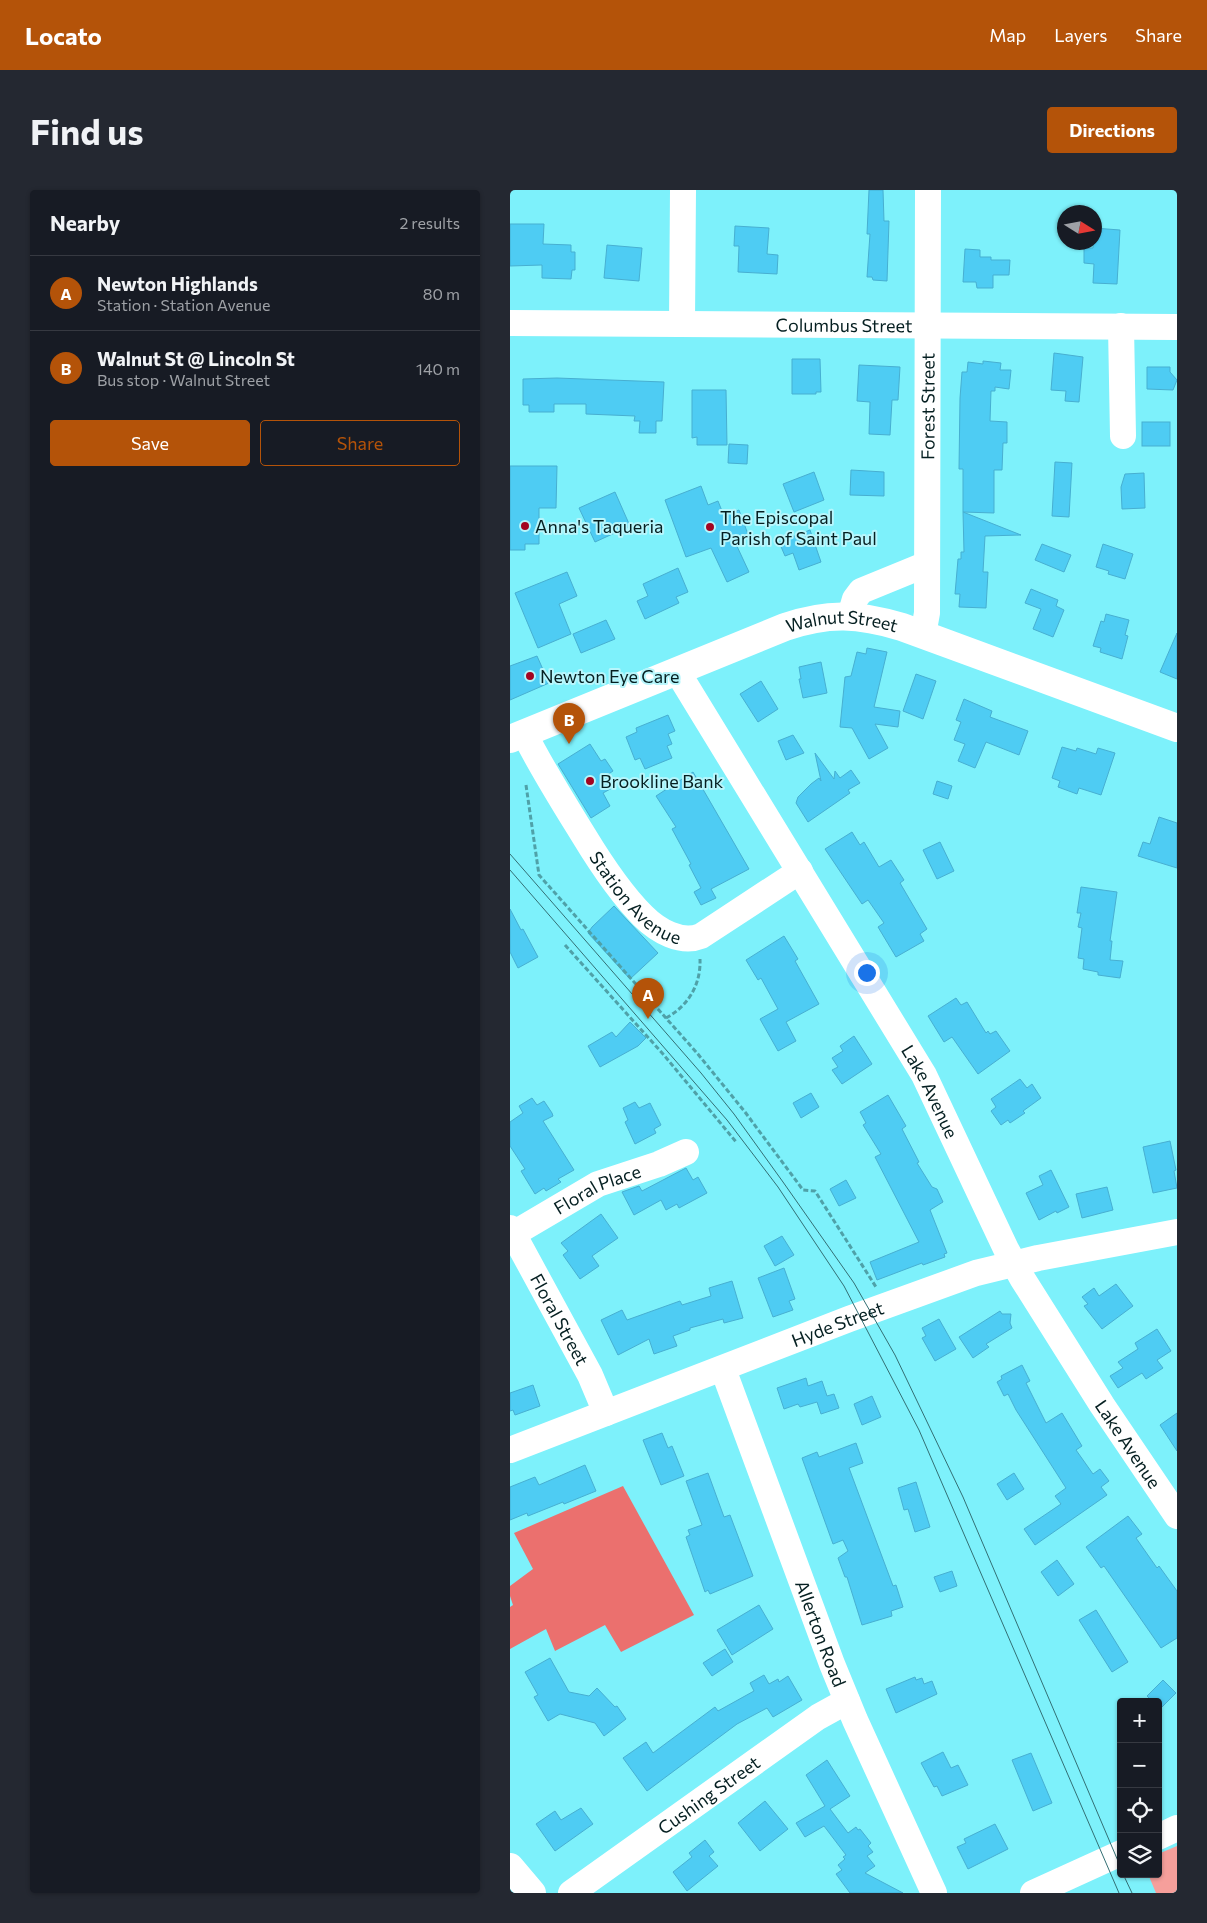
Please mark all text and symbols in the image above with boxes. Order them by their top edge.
text: Locato [25,21,102,50]
text: Map [989,24,1026,46]
text: Layers [1054,24,1107,46]
text: Share [1135,24,1182,46]
button: Directions [1047,107,1177,153]
text: Find us [30,109,144,152]
north arrow [1057,205,1102,250]
text: Nearby [50,210,120,235]
text: 2 results [399,213,460,232]
text: Newton Highlands [97,272,258,295]
text: A [60,284,72,303]
text: 80 m [423,284,460,303]
text: Station · Station Avenue [97,295,270,314]
street label: Columbus Street [776,314,912,336]
text: Walnut St @ Lincoln St [97,347,295,370]
street label: Forest Street [916,353,939,460]
text: B [61,359,71,378]
text: 140 m [416,359,460,378]
text: Bus stop · Walnut Street [97,370,270,389]
button: Save [50,420,250,466]
button: Share [260,420,460,466]
place label: The Episcopal Parish of Saint Paul [720,506,877,549]
place label: Anna's Taqueria [535,515,663,537]
marker: Anna's Taqueria [519,520,531,532]
marker: The Episcopal Parish of Saint Paul [704,521,716,533]
street label: Walnut Street [783,605,901,637]
place label: Newton Eye Care [540,665,679,687]
marker: Newton Eye Care [524,670,536,682]
pin: B [553,703,585,744]
place label: Brookline Bank [600,770,724,792]
marker: Brookline Bank [584,775,596,787]
street label: Station Avenue [585,847,684,949]
your location [854,960,880,986]
pin: A [632,978,664,1019]
street label: Lake Avenue [897,1041,963,1142]
street label: Floral Place [550,1160,644,1219]
street label: Floral Street [526,1270,594,1369]
street label: Hyde Street [788,1296,887,1351]
street label: Lake Avenue [1091,1395,1166,1492]
street label: Allerton Road [791,1577,851,1690]
map controls [1117,1698,1162,1878]
button: + [1117,1698,1162,1743]
button: − [1117,1743,1162,1788]
street label: Cushing Street [653,1751,764,1839]
button: locate [1117,1788,1162,1833]
button: layers [1117,1833,1162,1878]

